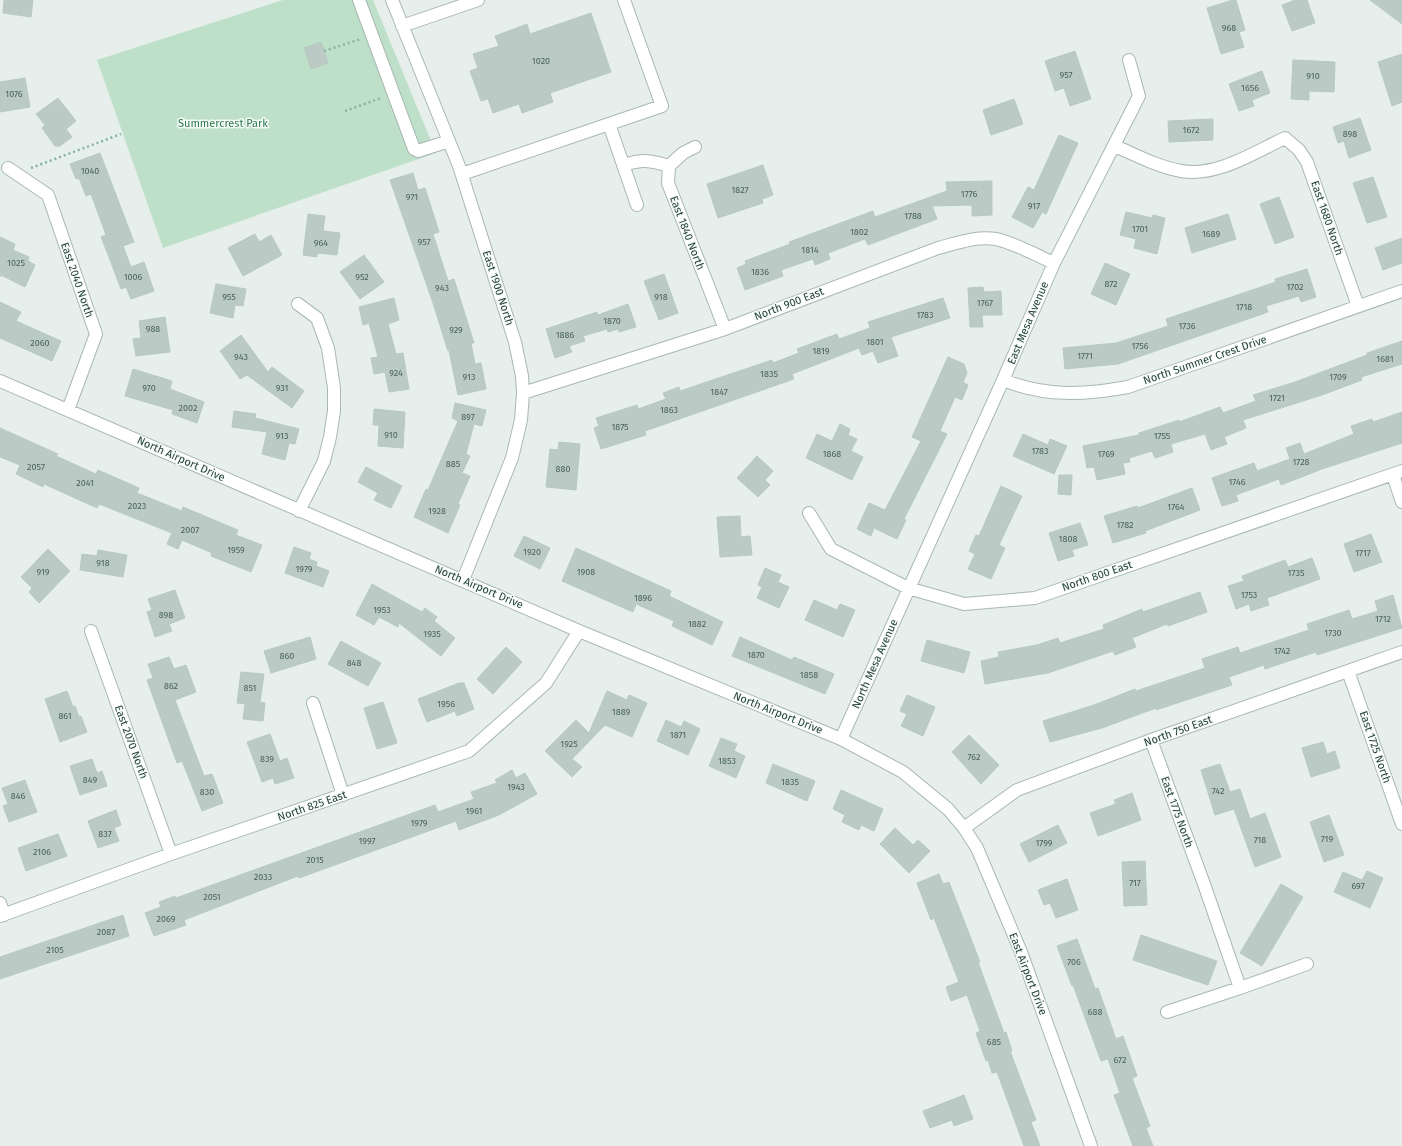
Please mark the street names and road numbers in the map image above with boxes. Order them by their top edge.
street label: East 1680 North [1308,179,1346,257]
street label: East 1840 North [667,194,707,272]
street label: East 2040 North [58,241,96,319]
street label: East 1900 North [480,249,516,327]
street label: East Mesa Avenue [1005,280,1051,366]
street label: North 900 East [752,285,826,323]
street label: North Summer Crest Drive [1142,333,1268,387]
street label: North Airport Drive [135,434,227,484]
street label: North 800 East [1060,558,1134,594]
street label: North Airport Drive [433,562,525,612]
street label: North Mesa Avenue [849,617,901,711]
street label: North Airport Drive [731,689,825,737]
street label: East 2070 North [112,703,150,781]
street label: East 1725 North [1357,709,1393,785]
street label: North 750 East [1142,713,1214,749]
street label: East 1775 North [1158,775,1196,849]
street label: North 825 East [276,788,348,824]
street label: East Airport Drive [1006,931,1050,1017]

